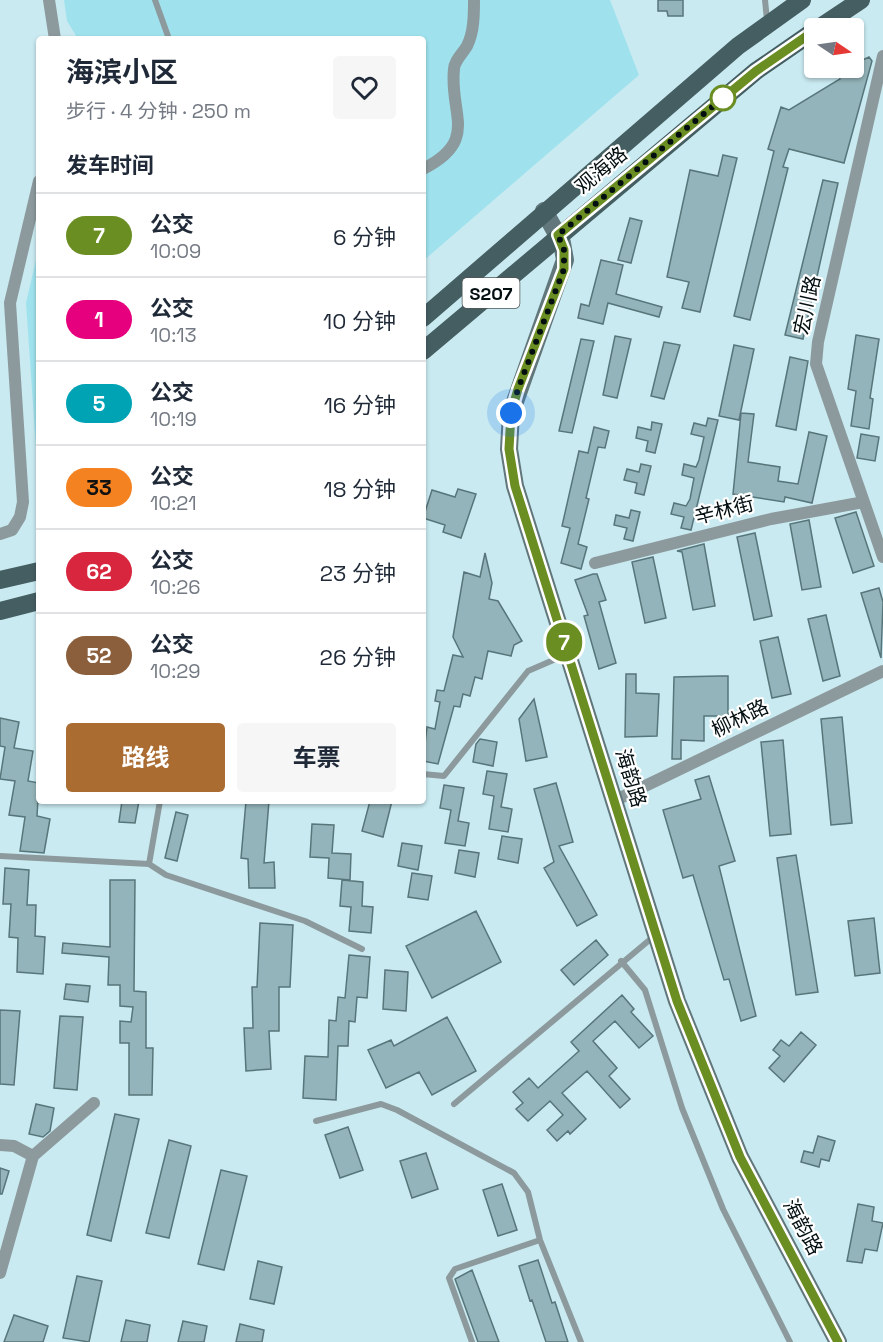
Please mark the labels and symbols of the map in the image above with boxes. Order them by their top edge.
north arrow [804,18,864,78]
unlabelled marker [710,85,736,111]
street label: 观海路 [570,141,632,199]
street label: 宏川路 [788,273,826,337]
road number: S207 [462,278,520,308]
your location [496,398,526,428]
street label: 辛林街 [692,490,756,530]
line badge: 7 [544,622,584,662]
street label: 柳林路 [707,693,773,743]
street label: 海韵路 [610,746,652,810]
street label: 海韵路 [777,1194,829,1260]

